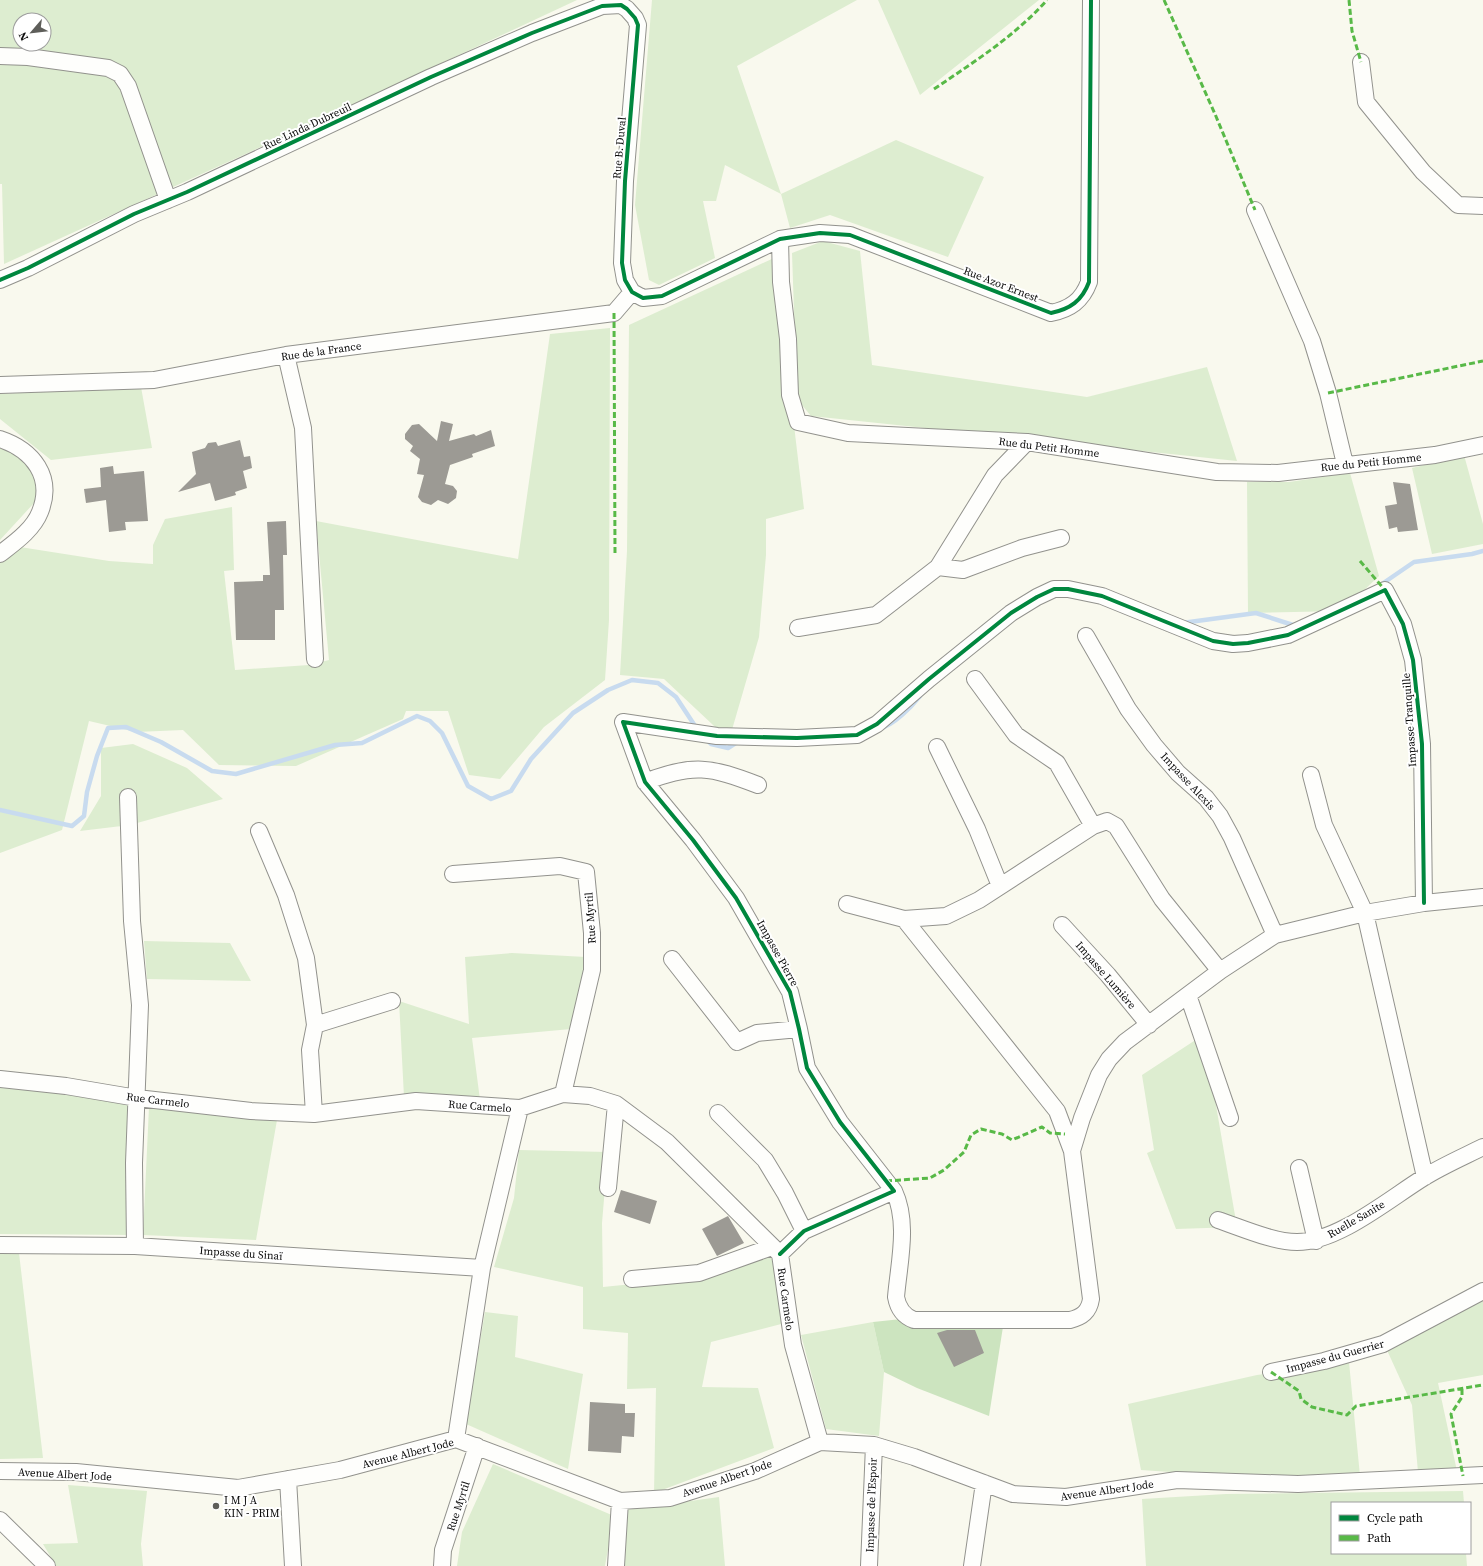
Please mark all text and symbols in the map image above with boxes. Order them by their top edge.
north arrow [12,12,52,52]
text: N [15,29,32,44]
street label: Rue Linda Dubreuil [261,99,354,154]
street label: Rue B. Duval [609,116,630,180]
street label: Rue Azor Ernest [961,263,1041,306]
street label: Rue de la France [280,338,363,365]
street label: Rue du Petit Homme [998,434,1101,461]
street label: Rue du Petit Homme [1320,450,1423,475]
street label: Impasse Tranquille [1399,672,1420,768]
street label: Impasse Alexis [1157,749,1218,814]
street label: Rue Myrtil [581,892,600,944]
street label: Impasse Pierre [753,917,802,990]
street label: Impasse Lumière [1072,938,1139,1013]
street label: Rue Carmelo [126,1089,190,1112]
street label: Rue Carmelo [448,1097,512,1116]
street label: Ruelle Sanite [1325,1197,1388,1242]
street label: Impasse du Sinaï [199,1243,284,1264]
street label: Rue Carmelo [774,1267,797,1332]
street label: Impasse du Guerrier [1284,1336,1386,1377]
street label: Avenue Albert Jode [361,1435,456,1472]
street label: Avenue Albert Jode [680,1456,774,1501]
street label: Impasse de l'Espoir [862,1457,881,1553]
street label: Avenue Albert Jode [18,1465,113,1484]
street label: Avenue Albert Jode [1059,1476,1155,1504]
street label: Rue Myrtil [443,1479,474,1533]
place label: I M J A KIN - PRIM [224,1493,280,1521]
marker: I M J A KIN - PRIM [211,1501,221,1511]
legend [1331,1502,1471,1554]
text: Cycle path [1367,1510,1423,1526]
text: Path [1367,1530,1391,1546]

